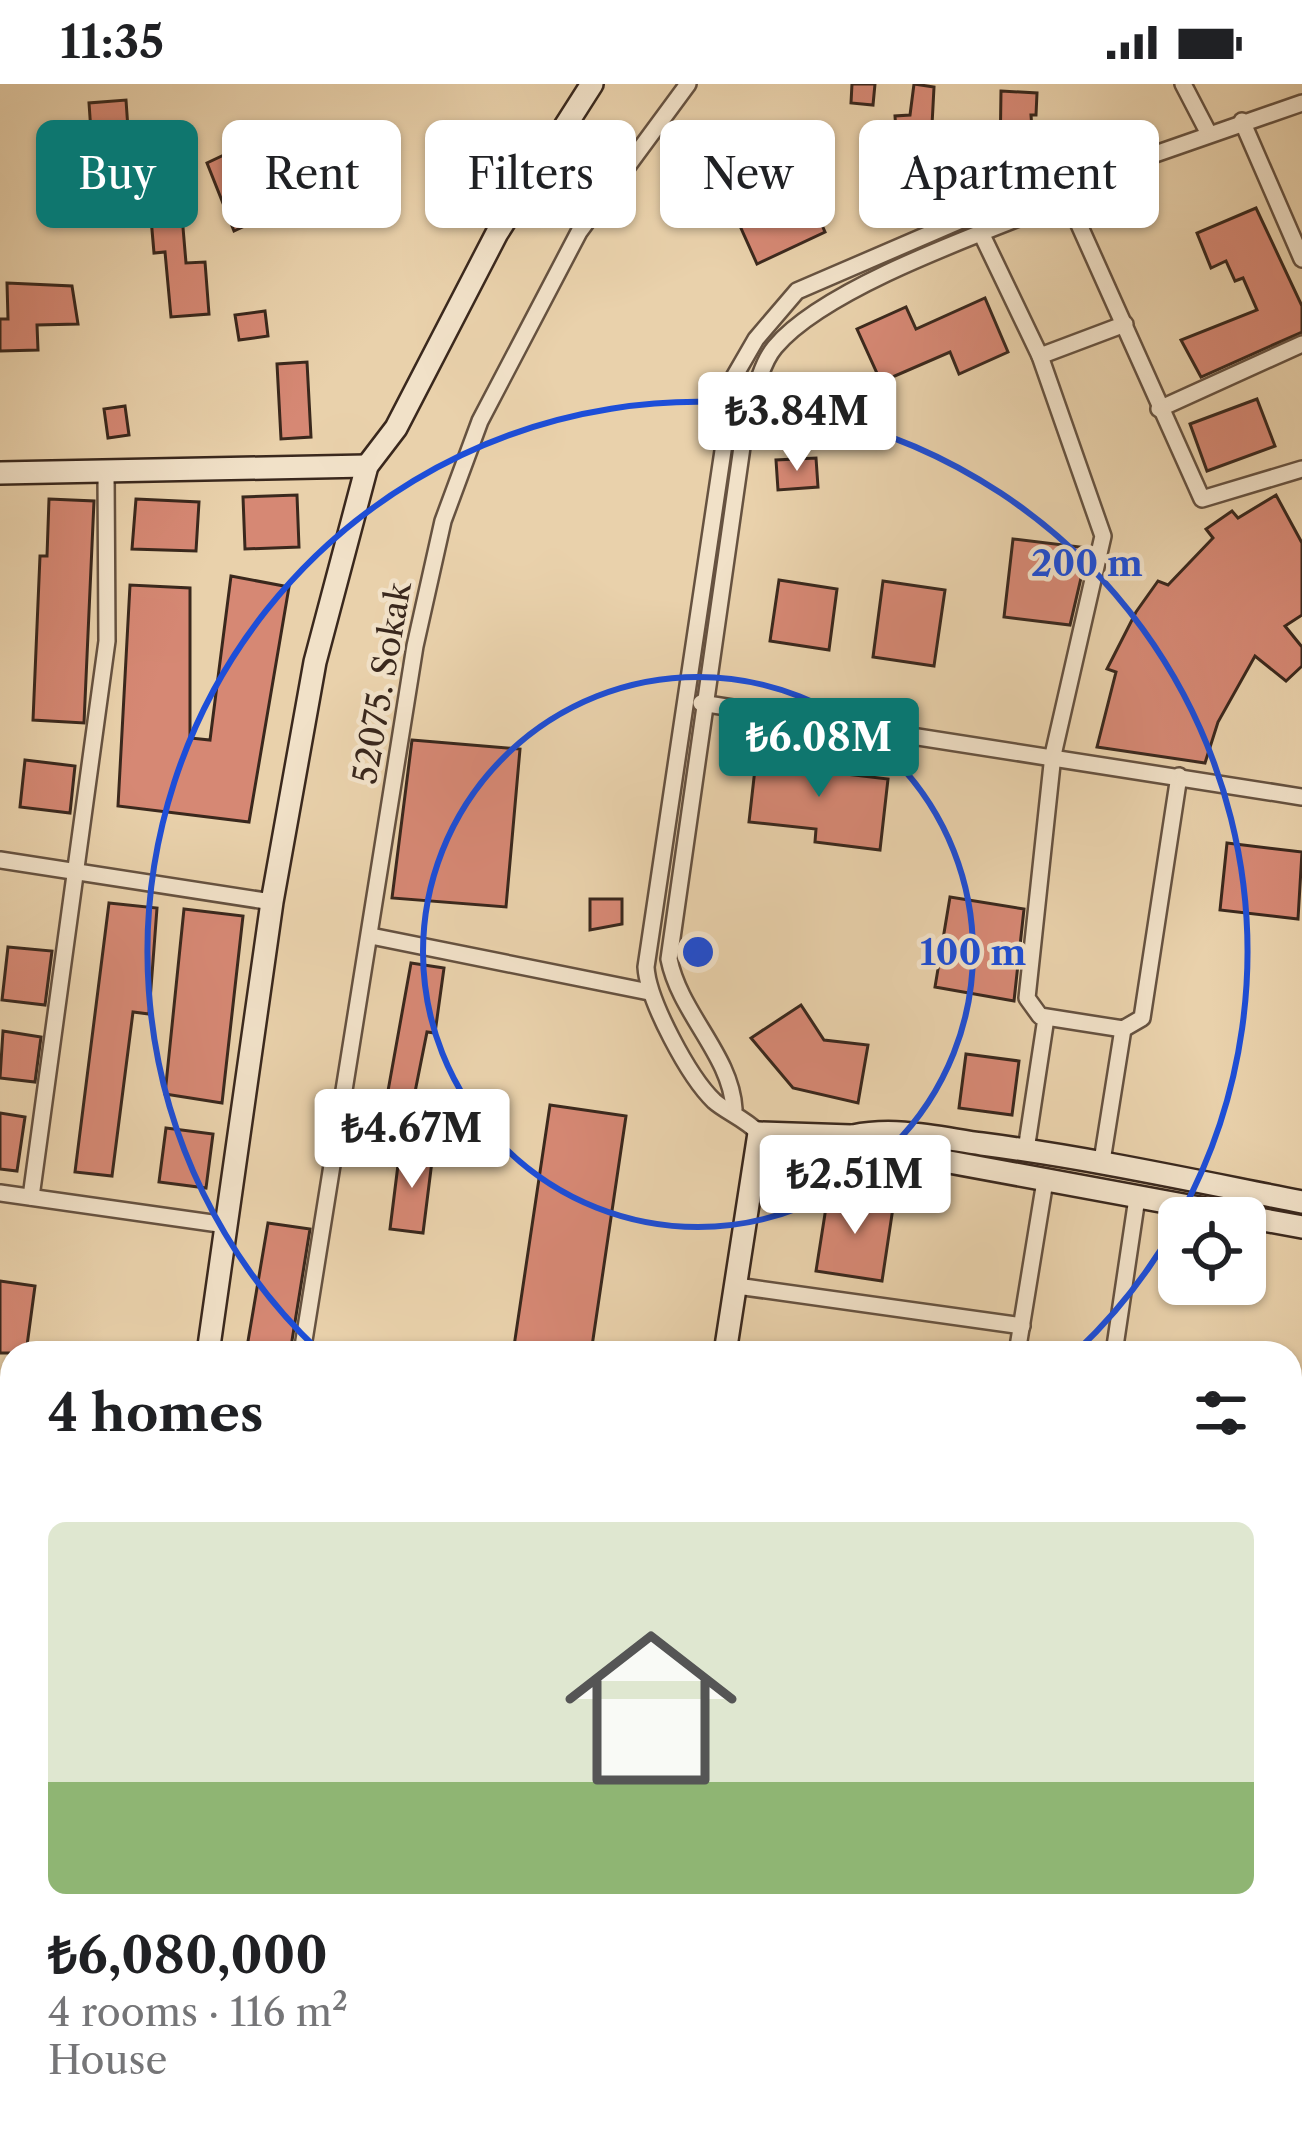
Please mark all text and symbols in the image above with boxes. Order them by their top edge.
text: 11:35 [60,14,164,70]
chip: Buy [36,120,198,228]
chip: Rent [222,120,401,228]
chip: Filters [425,120,636,228]
chip: New [660,120,835,228]
chip: Apartment [859,120,1159,228]
pin: ₺3.84M [699,372,895,474]
text: ₺3.84M [725,387,869,435]
text: 200 m [1031,541,1143,585]
street label: 52075. Sokak [344,577,420,787]
pin: ₺6.08M [721,698,917,800]
text: ₺6.08M [746,713,892,761]
text: 100 m [920,930,1026,974]
centre of rings [677,931,719,973]
pin: ₺4.67M [314,1089,510,1191]
text: ₺4.67M [342,1104,482,1152]
pin: ₺2.51M [757,1135,953,1237]
text: ₺2.51M [787,1150,923,1198]
map controls [1158,1197,1266,1305]
button: locate [1158,1197,1266,1305]
icon: filters [1188,1380,1254,1446]
text: 4 homes [48,1382,263,1444]
icon: home [543,1600,759,1816]
text: ₺6,080,000 [48,1924,328,1986]
text: 4 rooms · 116 m² [48,1988,348,2036]
text: House [48,2036,167,2084]

